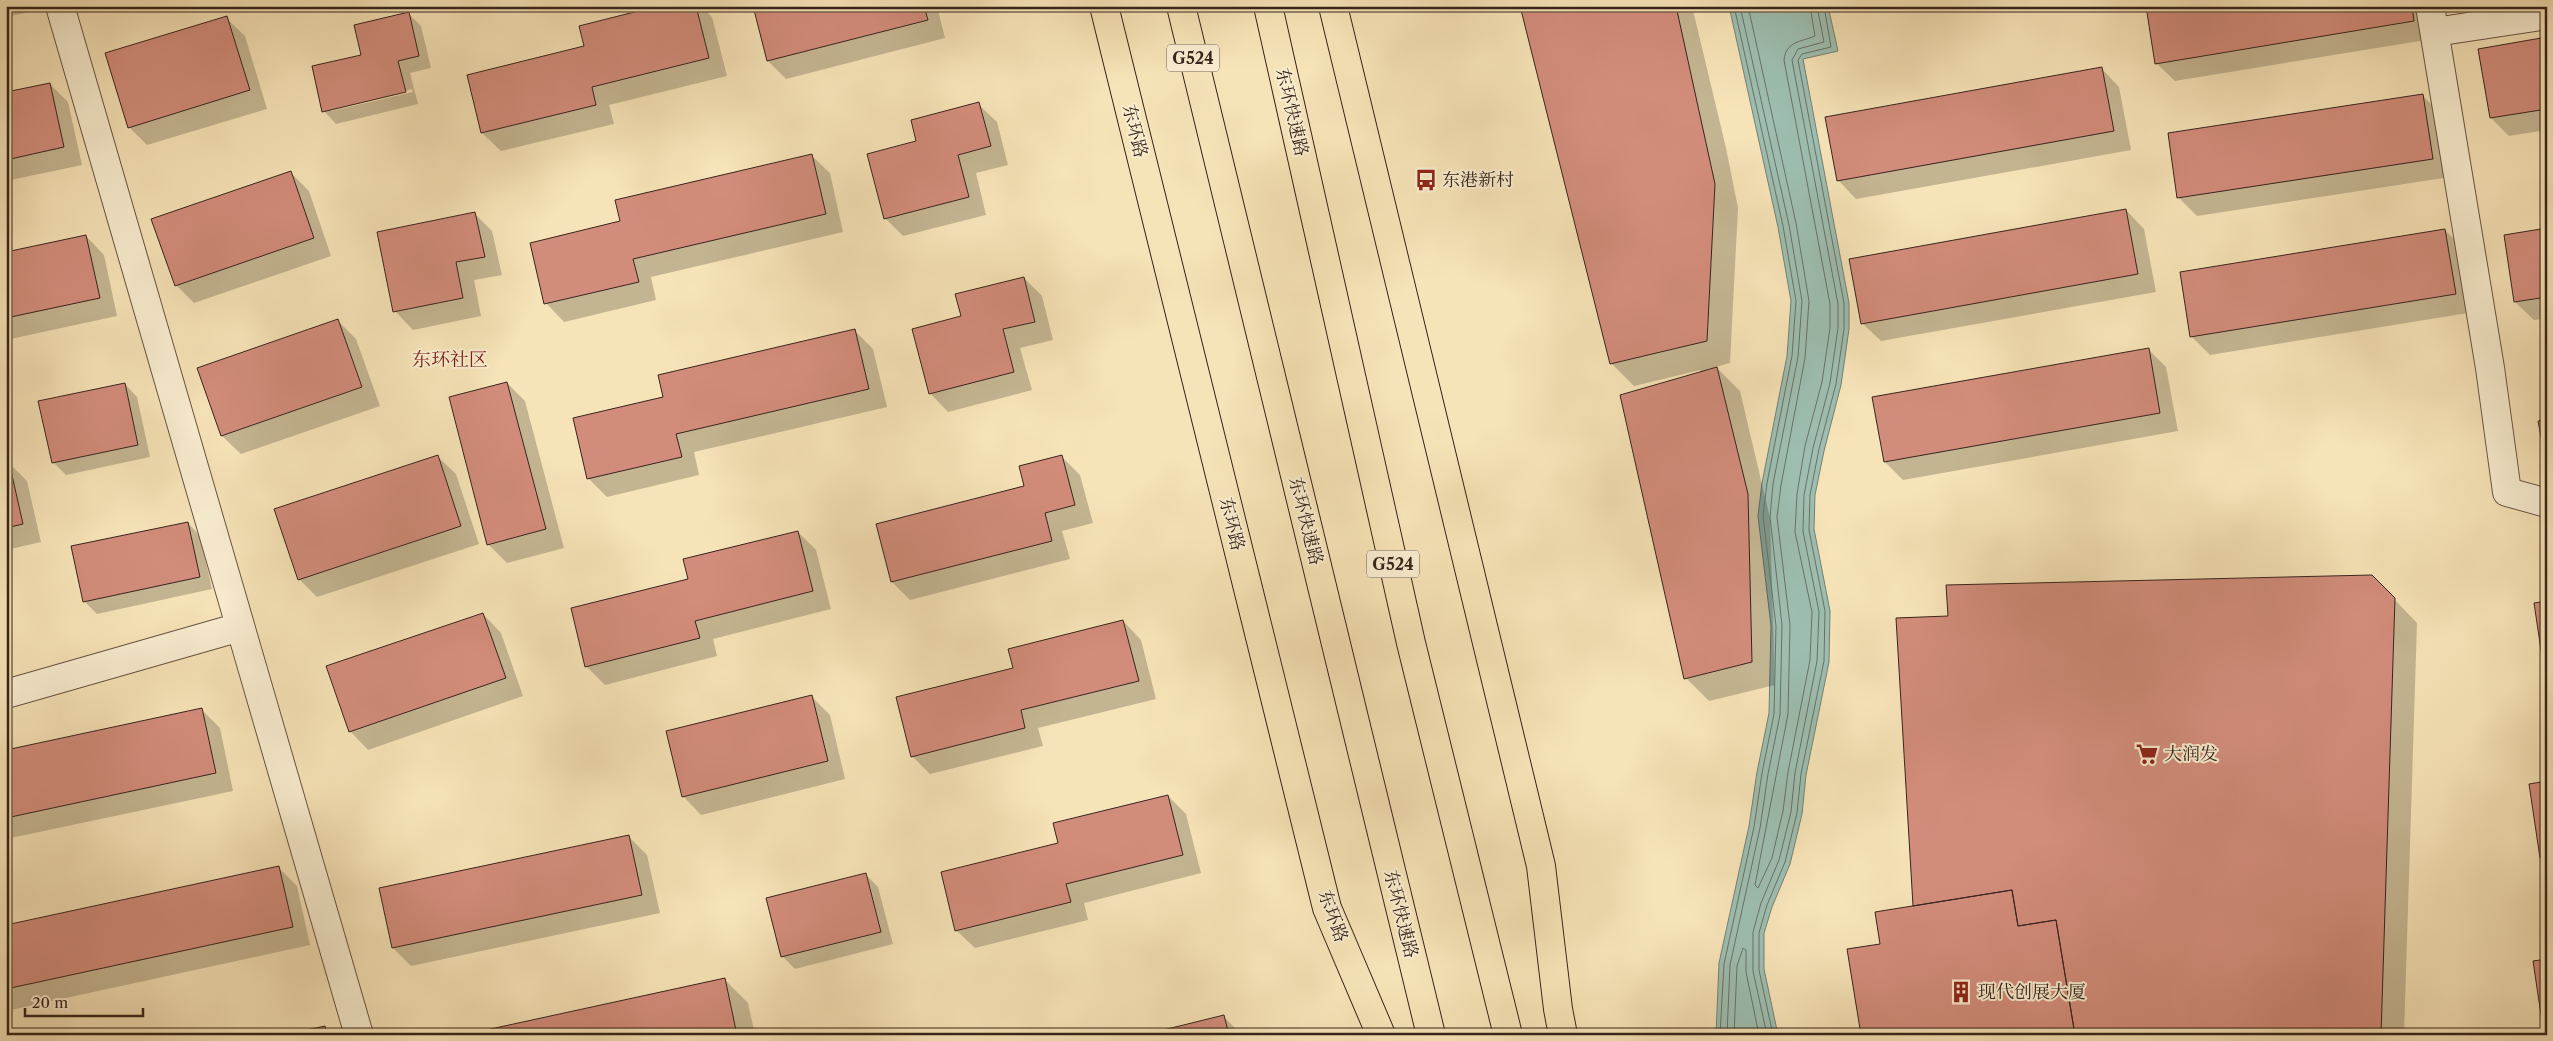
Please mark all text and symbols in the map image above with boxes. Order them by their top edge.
road number: G524 [1167,44,1219,72]
street label: 东环快速路 [1271,66,1313,158]
street label: 东环路 [1118,102,1152,160]
bus stop icon: 东港新村 [1413,167,1439,193]
place label: 东港新村 [1442,169,1514,191]
district label: 东环社区 [412,348,488,371]
street label: 东环快速路 [1284,475,1328,567]
street label: 东环路 [1215,495,1249,553]
road number: G524 [1367,550,1419,578]
supermarket icon: 大润发 [2134,741,2160,767]
place label: 大润发 [2164,743,2218,765]
street label: 东环快速路 [1379,868,1423,960]
street label: 东环路 [1313,887,1353,945]
building icon: 现代创展大厦 [1948,979,1974,1005]
place label: 现代创展大厦 [1978,981,2086,1003]
scale bar [25,986,142,1018]
text: 20 m [32,993,68,1012]

